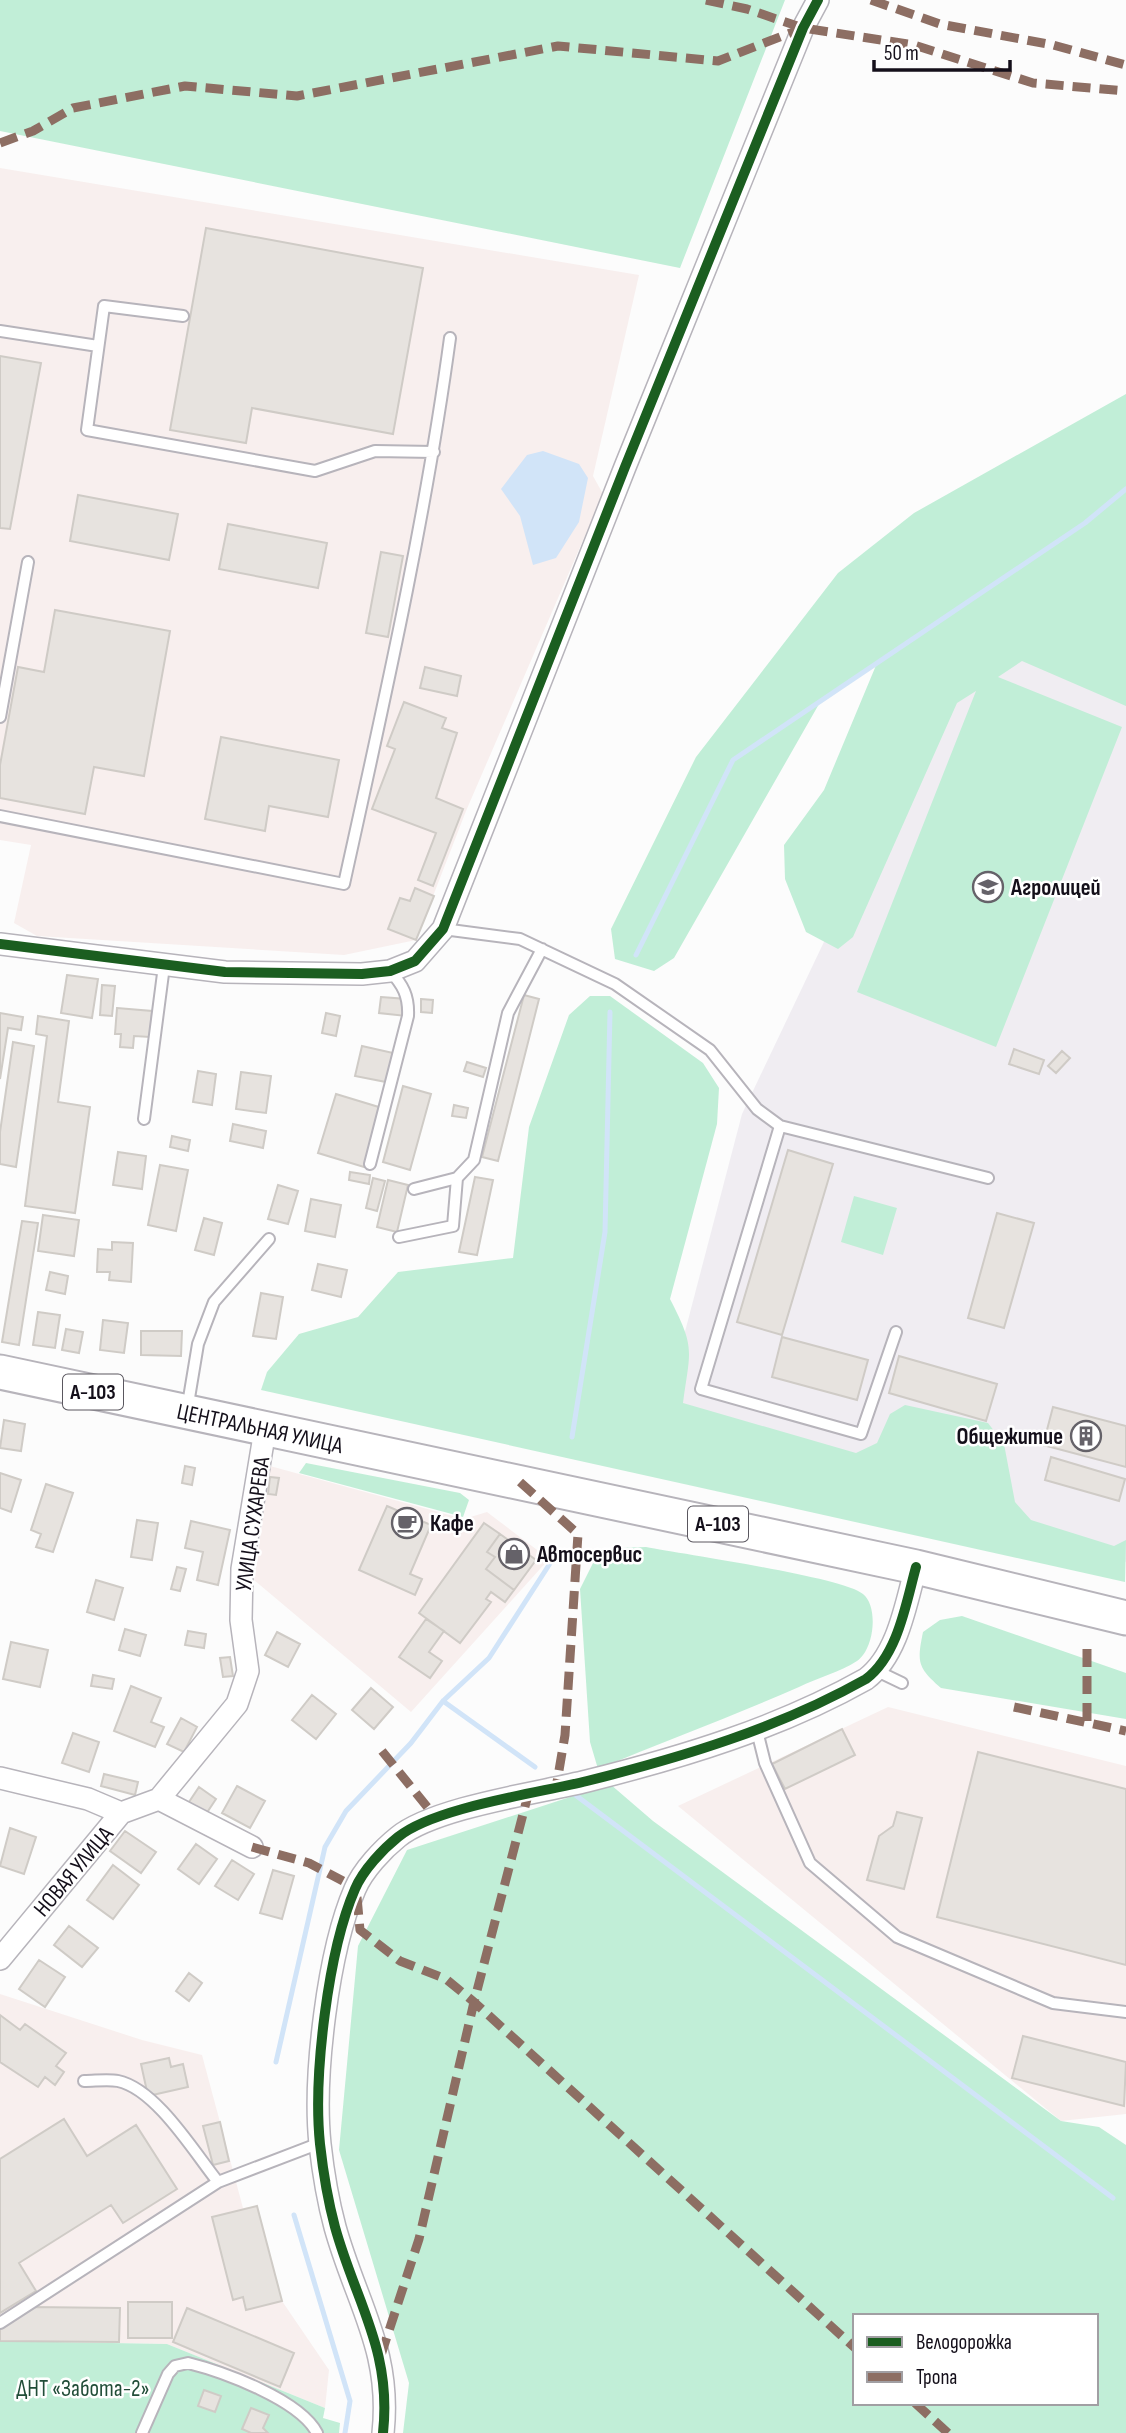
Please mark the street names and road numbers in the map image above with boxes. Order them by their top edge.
road number: А-103 [63,1374,123,1410]
street label: ЦЕНТРАЛЬНАЯ УЛИЦА [174,1398,345,1460]
street label: УЛИЦА СУХАРЕВА [230,1455,276,1593]
road number: А-103 [688,1506,748,1542]
street label: НОВАЯ УЛИЦА [28,1821,120,1922]

